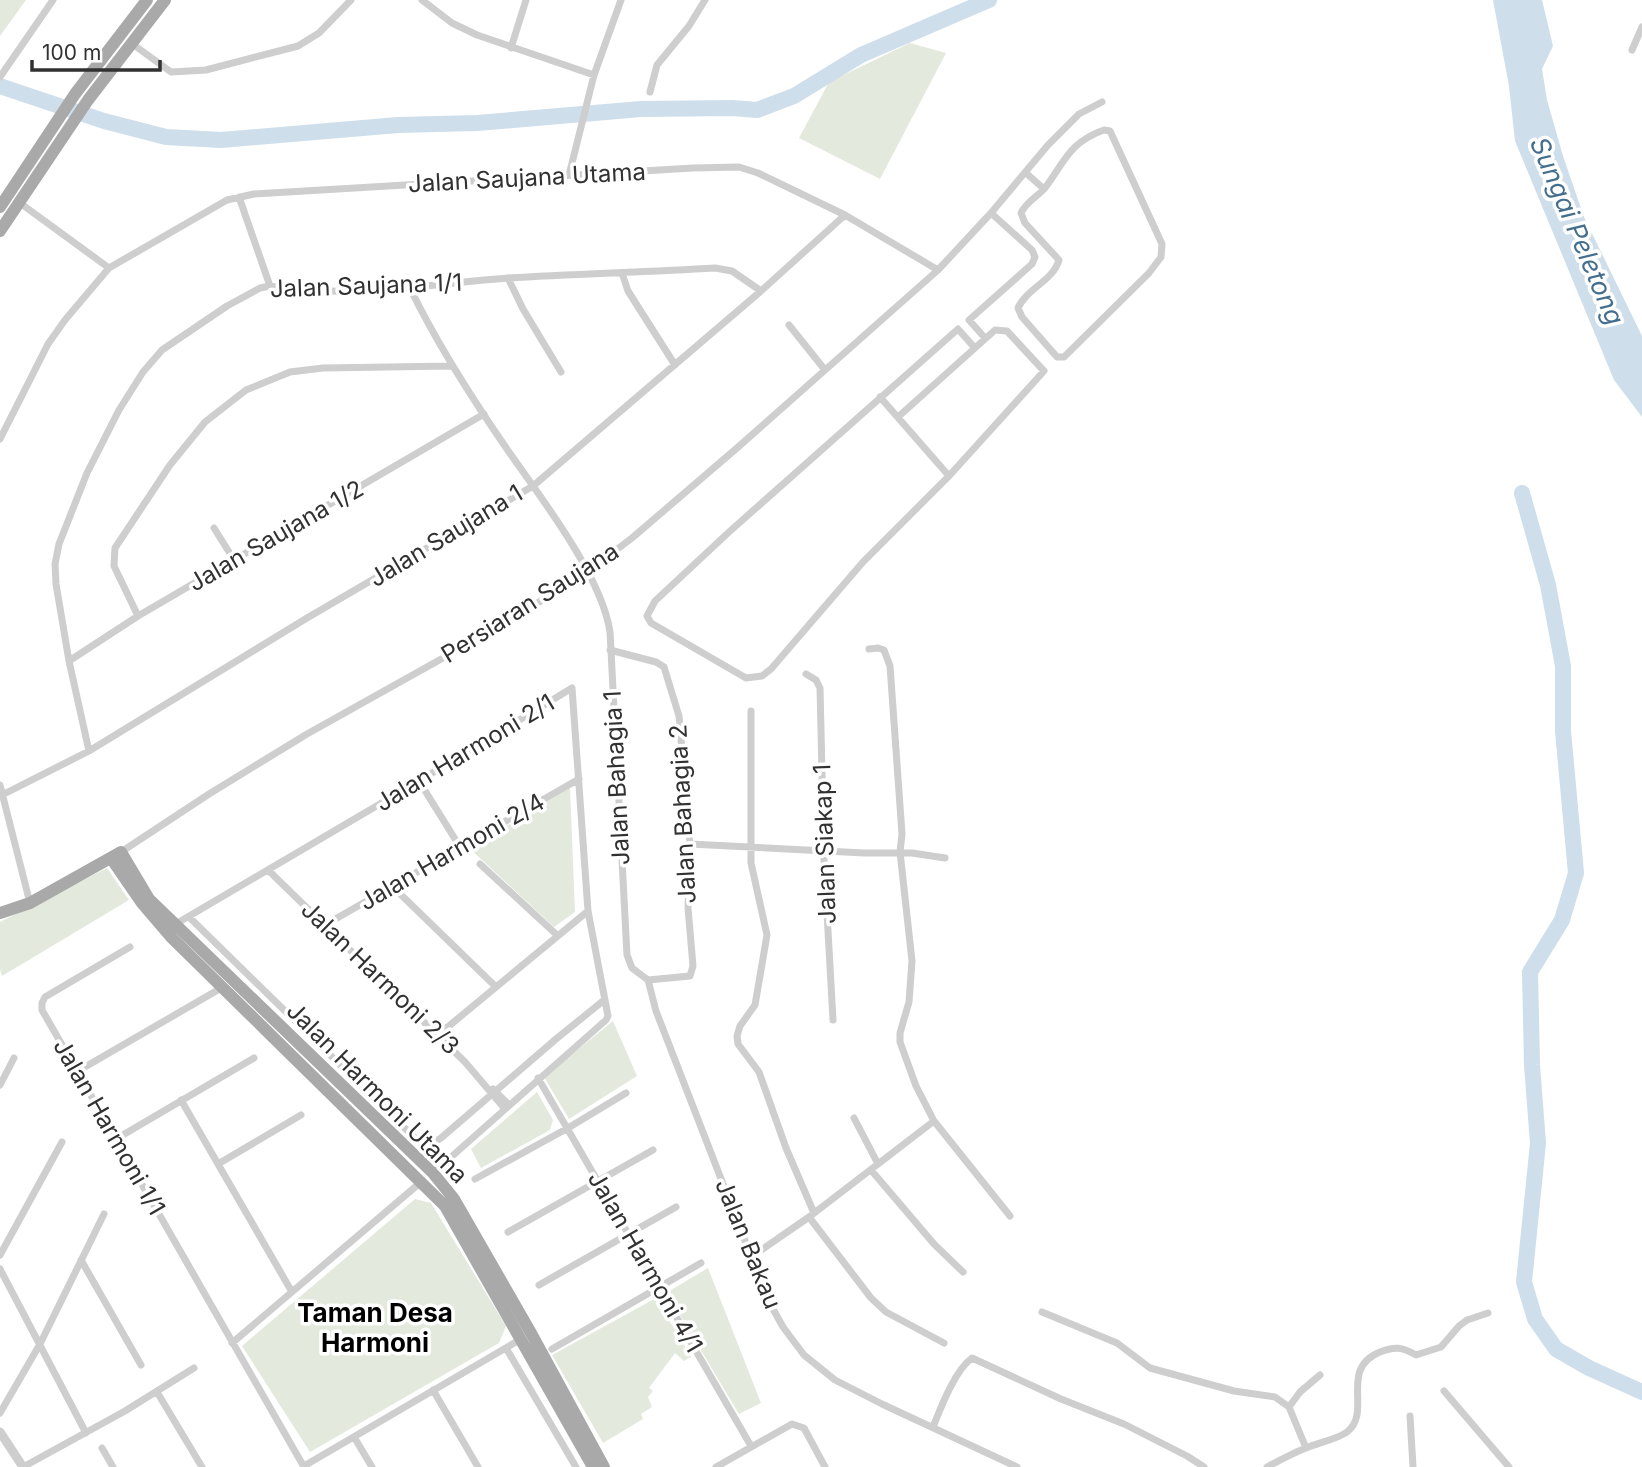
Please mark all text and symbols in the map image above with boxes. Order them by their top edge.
scale bar [32,28,159,72]
text: 100 m [42,40,101,65]
water label: Sungai Peletong [1524,132,1631,329]
street label: Jalan Saujana Utama [407,157,647,198]
street label: Jalan Saujana 1/1 [269,268,463,303]
street label: Jalan Saujana 1/2 [183,474,368,597]
street label: Jalan Saujana 1 [364,478,528,593]
street label: Persiaran Saujana [436,536,624,669]
street label: Jalan Harmoni 2/1 [370,688,559,817]
street label: Jalan Bahagia 1 [597,690,636,866]
street label: Jalan Bahagia 2 [663,724,702,904]
street label: Jalan Siakap 1 [807,764,842,924]
street label: Jalan Harmoni 2/4 [354,787,550,916]
street label: Jalan Harmoni 2/3 [295,895,465,1060]
street label: Jalan Harmoni Utama [281,996,474,1189]
street label: Jalan Harmoni 1/1 [47,1034,172,1220]
street label: Jalan Harmoni 4/1 [582,1166,709,1357]
street label: Jalan Bakau [709,1175,788,1313]
district label: Taman Desa Harmoni [297,1297,453,1358]

